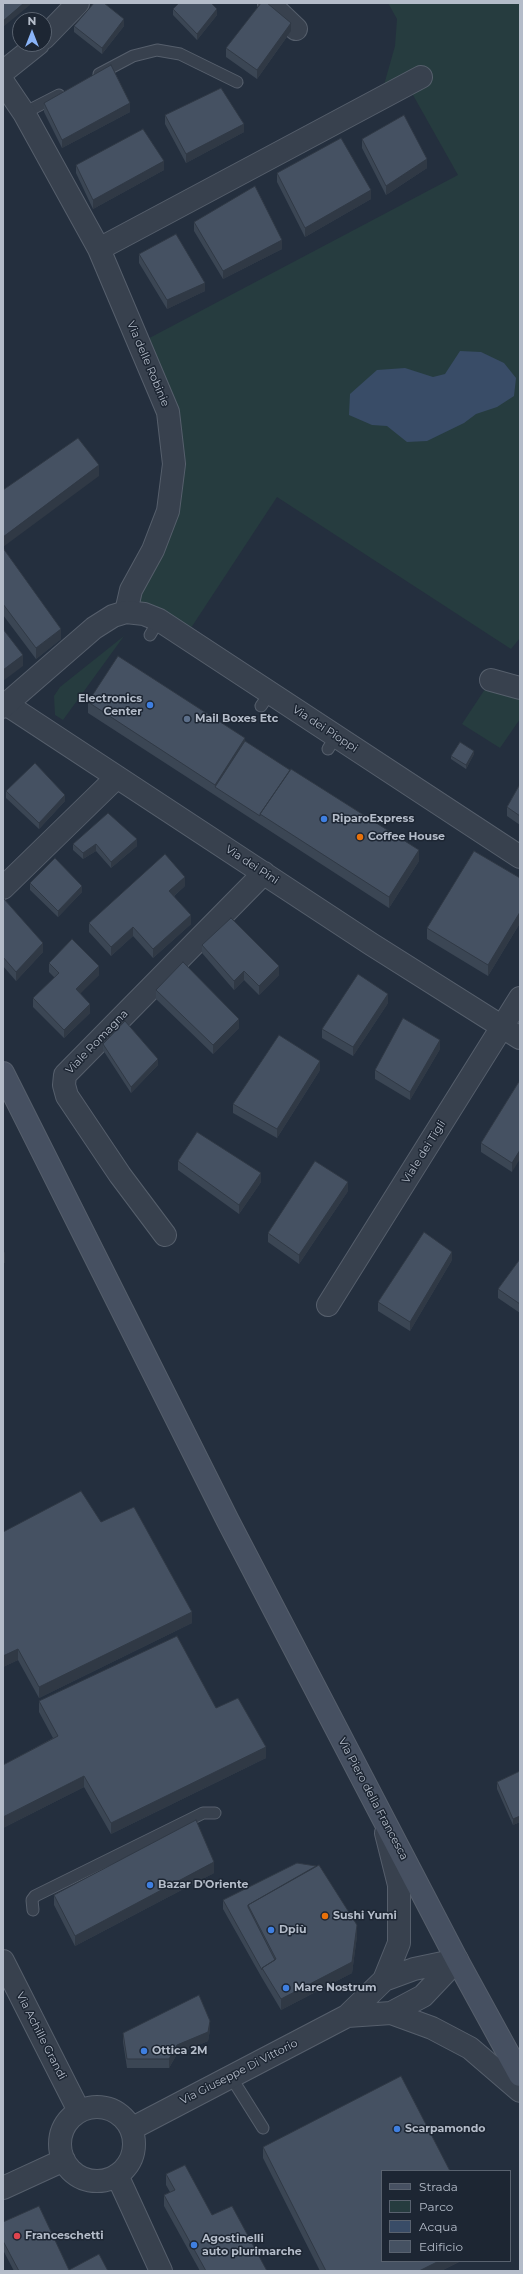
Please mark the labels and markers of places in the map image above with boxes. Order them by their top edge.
place label: Electronics Center [78,692,142,718]
marker: Electronics Center [145,700,155,710]
place label: Mail Boxes Etc [195,712,278,726]
marker: Mail Boxes Etc [182,714,192,724]
place label: RiparoExpress [332,812,414,826]
marker: RiparoExpress [319,814,329,824]
place label: Coffee House [368,830,445,844]
marker: Coffee House [355,832,365,842]
place label: Bazar D'Oriente [158,1878,248,1892]
marker: Bazar D'Oriente [145,1880,155,1890]
place label: Sushi Yumi [333,1909,397,1923]
marker: Sushi Yumi [320,1911,330,1921]
place label: Dpiù [279,1923,307,1937]
marker: Dpiù [266,1925,276,1935]
place label: Mare Nostrum [294,1981,377,1995]
marker: Mare Nostrum [281,1983,291,1993]
place label: Ottica 2M [152,2044,207,2058]
marker: Ottica 2M [139,2046,149,2056]
place label: Scarpamondo [405,2122,486,2136]
marker: Scarpamondo [392,2124,402,2134]
place label: Franceschetti [25,2229,104,2243]
marker: Franceschetti [12,2231,22,2241]
place label: Agostinelli auto plurimarche [202,2232,302,2258]
marker: Agostinelli auto plurimarche [189,2240,199,2250]

